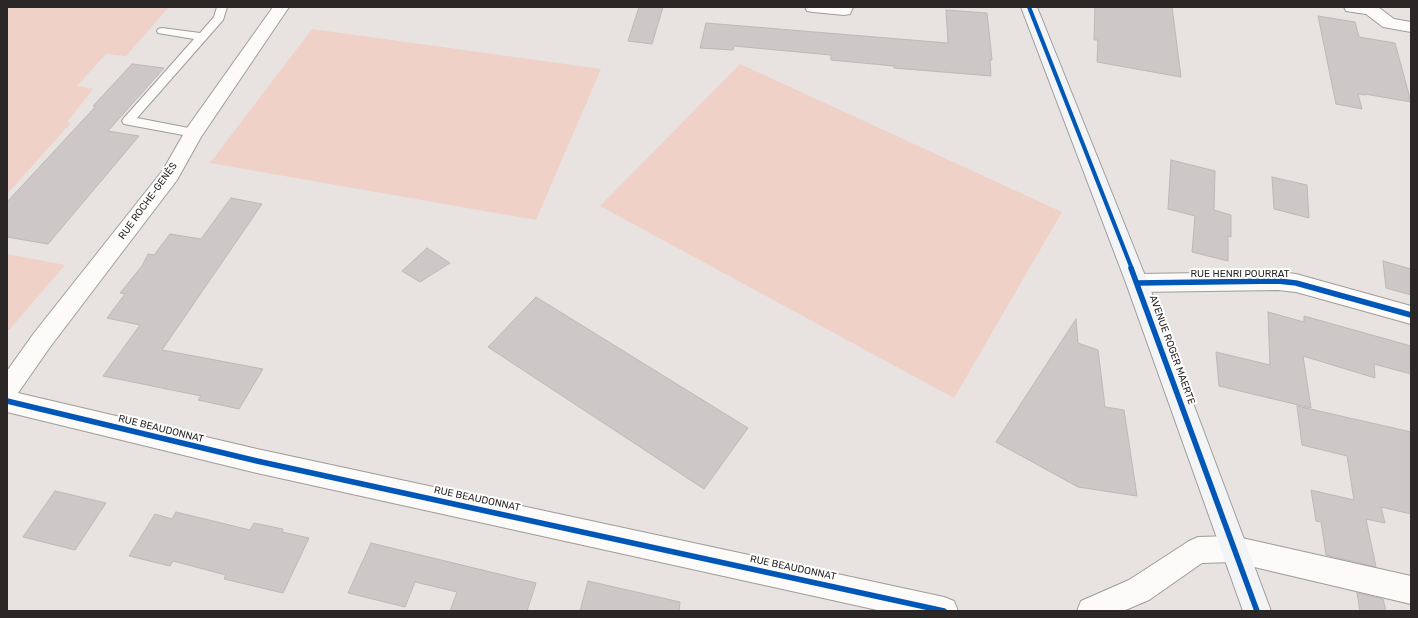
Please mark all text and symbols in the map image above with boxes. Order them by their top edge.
street label: RUE ROCHE-GENÈS [116,160,180,242]
street label: RUE HENRI POURRAT [1190,268,1290,280]
street label: AVENUE ROGER MAERTE [1147,294,1197,406]
street label: RUE BEAUDONNAT [117,413,205,445]
street label: RUE BEAUDONNAT [433,484,521,514]
street label: RUE BEAUDONNAT [749,553,837,583]

